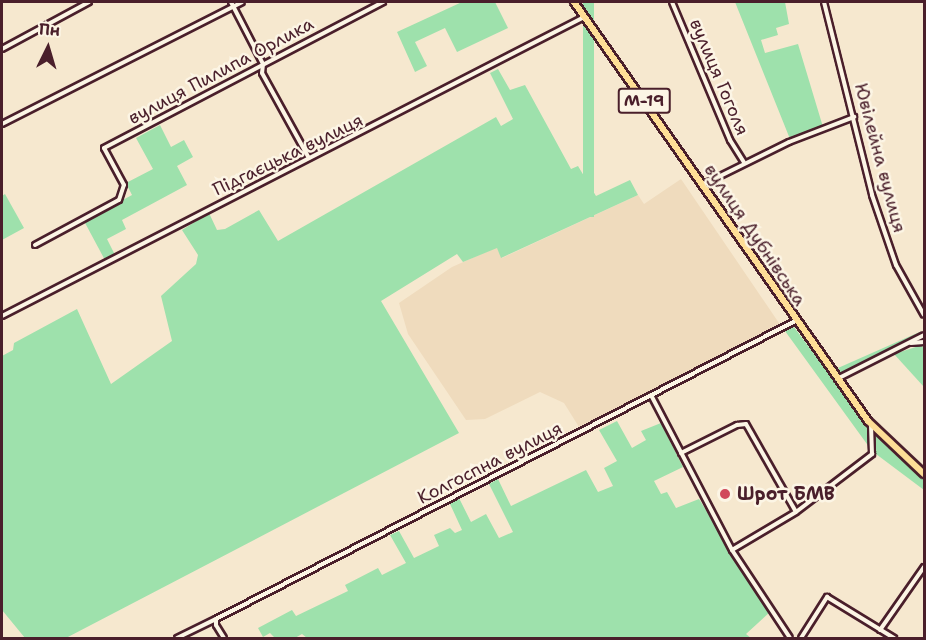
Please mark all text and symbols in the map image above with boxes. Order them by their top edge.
street label: вулиця Пилипа Орлика [125,13,317,129]
street label: вулиця Гоголя [685,15,753,139]
north arrow [18,18,78,78]
text: Пн [38,18,61,41]
street label: Ювілейна вулиця [850,81,910,235]
road number: М-19 [617,88,671,114]
street label: Підгаєцька вулиця [209,109,367,201]
street label: вулиця Дубнівська [699,160,811,310]
street label: Колгоспна вулиця [414,417,566,509]
place label: Шрот БМВ [737,483,835,505]
marker: Шрот БМВ [718,487,732,501]

